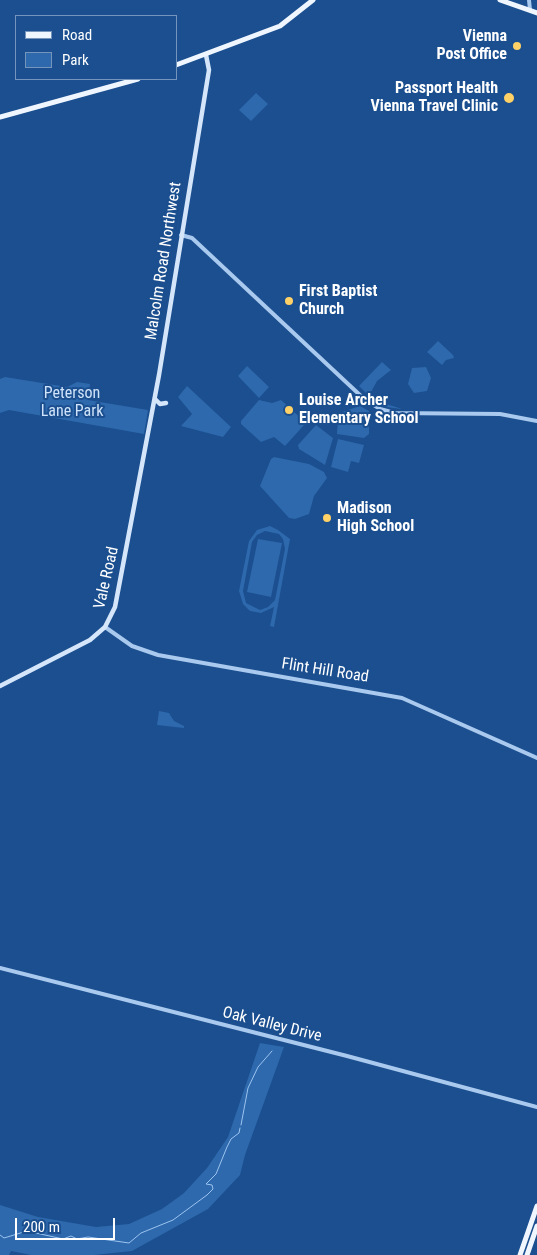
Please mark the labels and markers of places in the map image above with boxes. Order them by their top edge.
place label: Vienna Post Office [436,27,507,65]
marker: Vienna Post Office [511,40,523,52]
place label: Passport Health Vienna Travel Clinic [371,79,498,117]
marker: Passport Health Vienna Travel Clinic [502,91,516,105]
place label: First Baptist Church [299,282,377,320]
marker: First Baptist Church [283,295,295,307]
place label: Louise Archer Elementary School [299,391,418,429]
marker: Louise Archer Elementary School [283,404,295,416]
place label: Madison High School [337,499,414,537]
marker: Madison High School [321,512,333,524]

